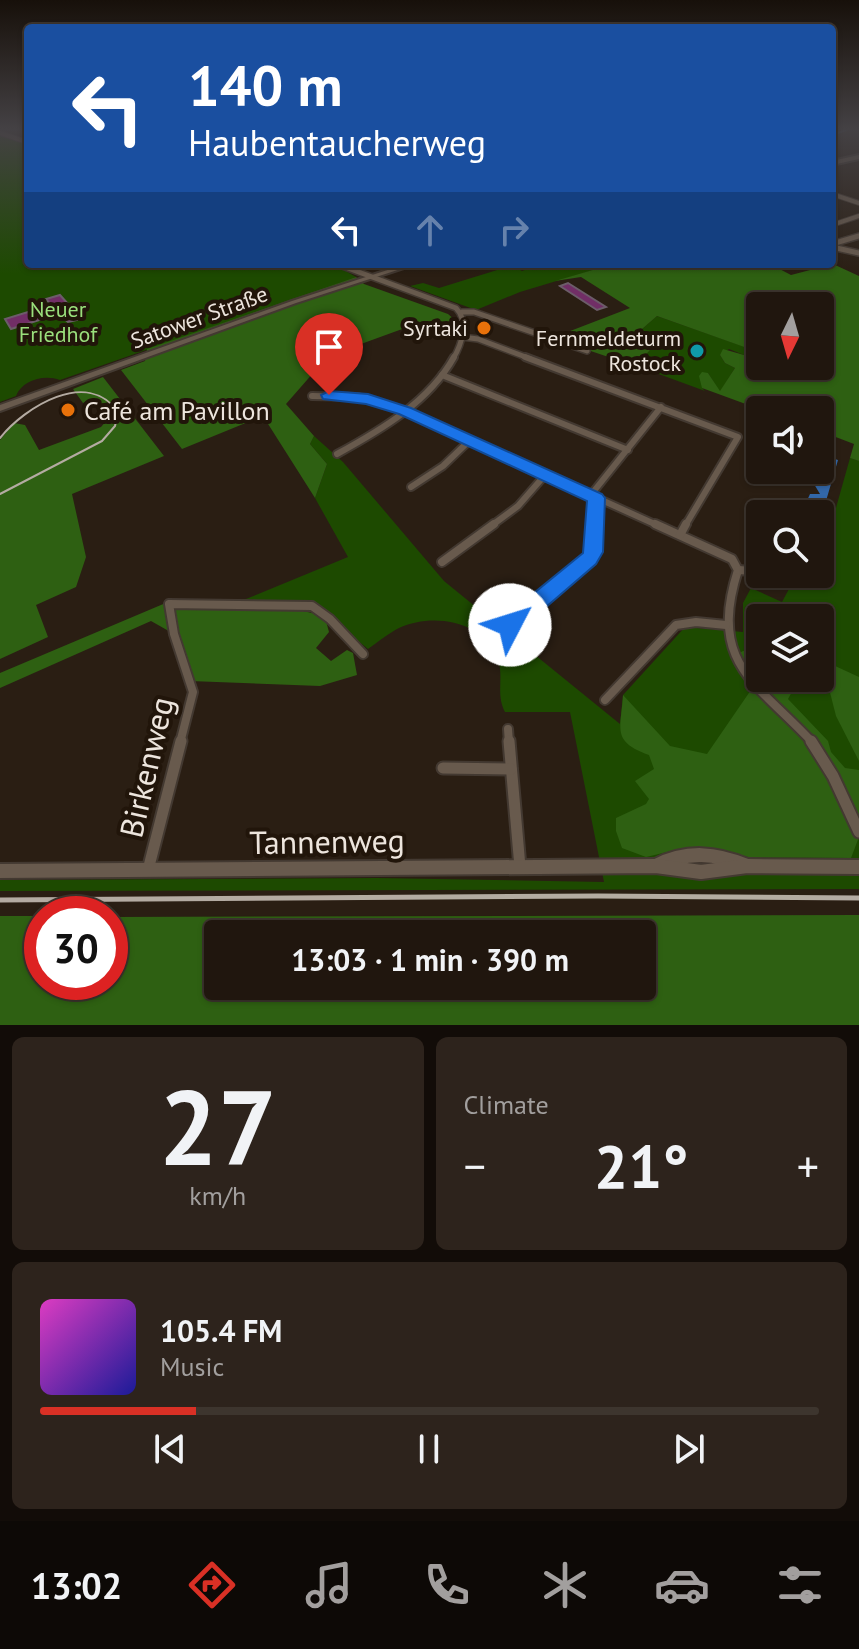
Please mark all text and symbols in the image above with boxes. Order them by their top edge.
text: 140 m [188,49,343,121]
icon: left [56,56,160,160]
text: Haubentaucherweg [188,119,486,166]
icon: left [324,208,368,252]
icon: ahead [408,208,452,252]
icon: right [492,208,536,252]
street label: Satower Straße [127,279,271,355]
north arrow [746,292,834,380]
map controls [746,292,834,692]
park label: Neuer Friedhof [19,295,98,348]
pin [295,313,363,395]
place label: Syrtaki [403,314,468,342]
marker: Syrtaki [475,319,493,337]
place label: Fernmeldeturm Rostock [536,324,681,377]
icon: arrive [307,325,351,369]
marker: Fernmeldeturm Rostock [688,342,706,360]
place label: Café am Pavillon [84,394,270,427]
button: sound [746,396,834,484]
marker: Café am Pavillon [59,401,77,419]
button: search [746,500,834,588]
position arrow [468,583,552,667]
button: layers [746,604,834,692]
street label: Birkenweg [109,693,183,841]
street label: Tannenweg [249,819,405,863]
speed limit sign: 30 [24,896,128,1000]
text: 13:03 · 1 min · 390 m [291,940,569,979]
text: 27 [159,1059,277,1194]
text: Climate [464,1088,549,1121]
text: 21° [594,1127,688,1205]
text: − [464,1137,486,1194]
text: + [797,1137,819,1194]
text: km/h [189,1179,246,1212]
text: 105.4 FM [160,1311,282,1350]
text: Music [160,1350,224,1383]
icon: previous [148,1427,192,1471]
icon: pause [407,1427,451,1471]
icon: next [667,1427,711,1471]
icon: directions [184,1557,240,1613]
icon: music [301,1557,357,1613]
icon: phone [419,1557,475,1613]
icon: climate [537,1557,593,1613]
icon: car [654,1557,710,1613]
icon: filters [772,1557,828,1613]
text: 13:02 [31,1562,122,1609]

